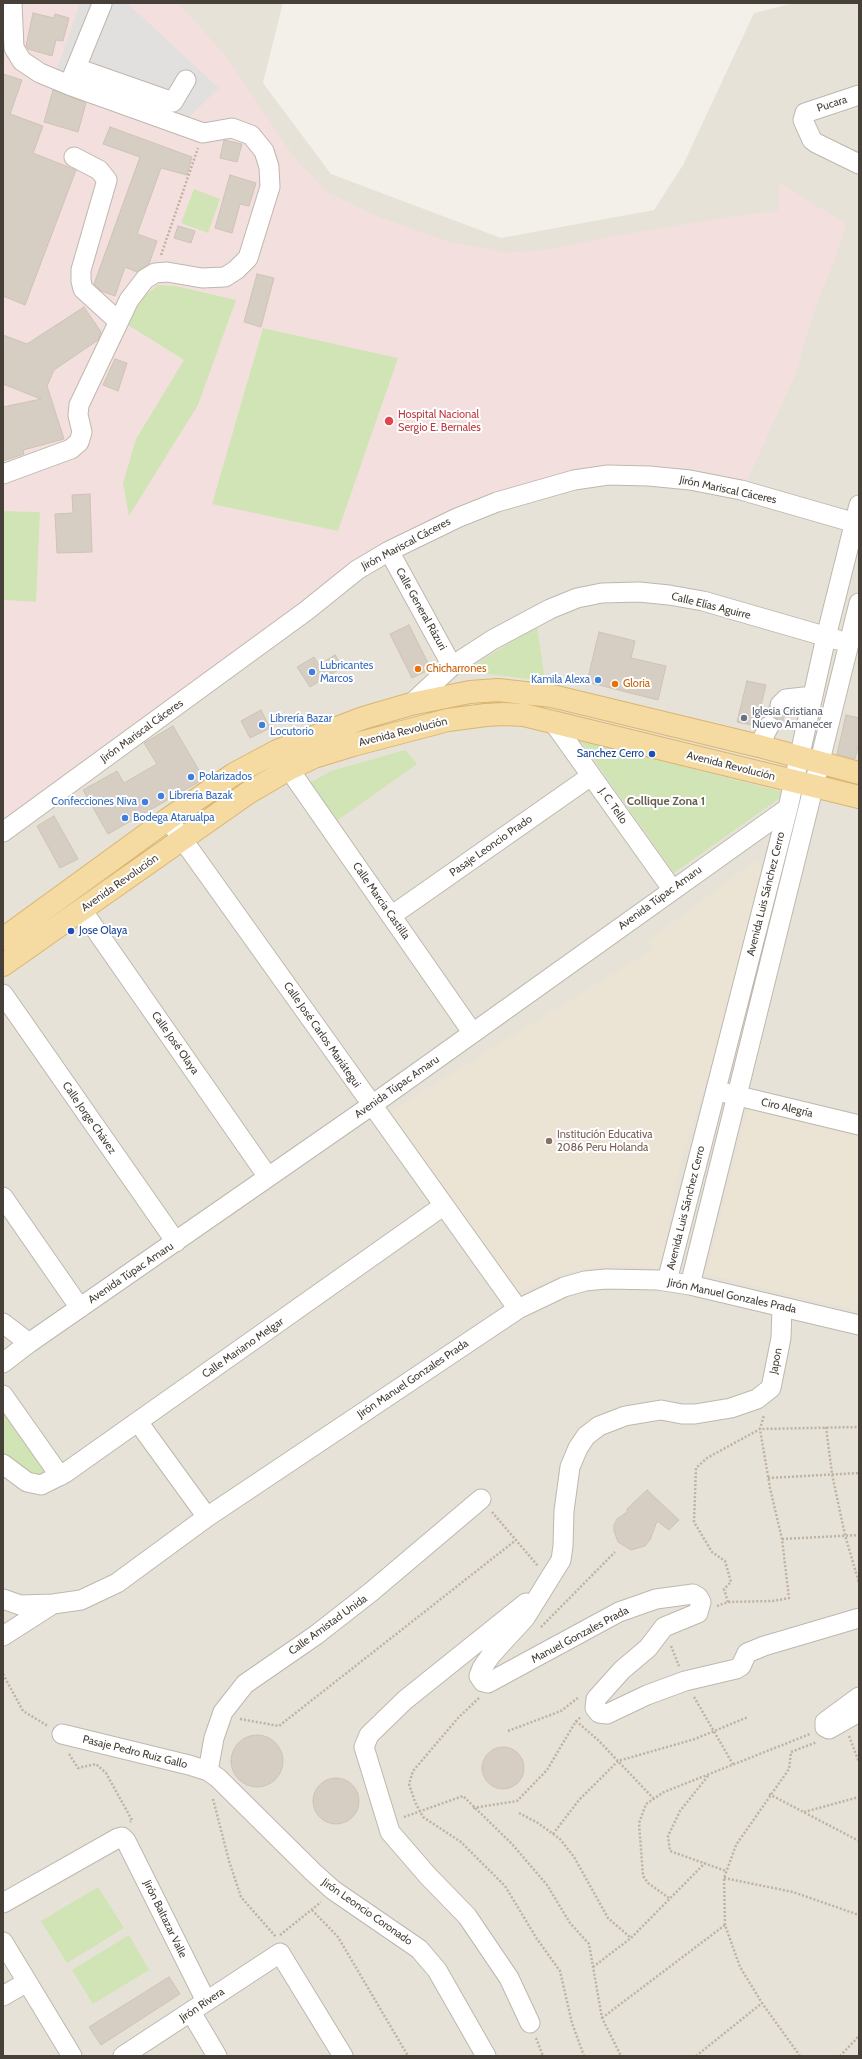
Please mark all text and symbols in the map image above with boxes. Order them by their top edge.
street label: Pucara [815,93,849,115]
place label: Hospital Nacional Sergio E. Bernales [398,408,481,434]
marker: Hospital Nacional Sergio E. Bernales [383,415,395,427]
street label: Jirón Mariscal Cáceres [678,473,778,507]
street label: Jirón Mariscal Cáceres [359,515,453,573]
street label: Calle General Rázuri [393,565,449,653]
street label: Calle Elías Aguirre [670,590,752,622]
place label: Lubricantes Marcos [320,659,373,685]
place label: Chicharrones [426,662,486,676]
marker: Chicharrones [413,664,423,674]
marker: Lubricantes Marcos [307,667,317,677]
place label: Kamila Alexa [531,673,590,687]
marker: Kamila Alexa [593,675,603,685]
place label: Gloria [623,677,650,691]
marker: Gloria [610,679,620,689]
street label: Jirón Mariscal Cáceres [98,697,186,765]
place label: Iglesia Cristiana Nuevo Amanecer [752,705,832,731]
place label: Librería Bazar Locutorio [270,712,332,738]
marker: Iglesia Cristiana Nuevo Amanecer [739,713,749,723]
street label: Avenida Revolución [357,715,449,749]
marker: Librería Bazar Locutorio [257,720,267,730]
place label: Sanchez Cerro [577,747,644,761]
marker: Sanchez Cerro [647,749,657,759]
street label: Avenida Revolución [685,749,777,783]
place label: Polarizados [199,770,252,784]
marker: Polarizados [186,772,196,782]
street label: J. C. Tello [596,785,630,827]
place label: Librería Bazak [169,789,233,803]
marker: Librería Bazak [156,791,166,801]
district label: Collique Zona 1 [627,794,705,808]
place label: Confecciones Niva [51,795,137,809]
marker: Confecciones Niva [140,797,150,807]
place label: Bodega Atarualpa [133,811,215,825]
marker: Bodega Atarualpa [120,813,130,823]
street label: Pasaje Leoncio Prado [447,813,535,879]
street label: Avenida Luis Sánchez Cerro [744,831,788,957]
street label: Avenida Revolución [79,852,161,914]
street label: Calle Marcia Castilla [350,860,412,942]
street label: Avenida Túpac Amaru [616,863,704,933]
place label: Jose Olaya [79,924,127,938]
marker: Jose Olaya [66,926,76,936]
street label: Calle José Carlos Mariátegui [281,980,363,1090]
street label: Calle José Olaya [149,1009,201,1077]
street label: Avenida Túpac Amaru [352,1053,442,1121]
street label: Calle Jorge Chávez [59,1079,119,1157]
street label: Ciro Alegría [760,1096,814,1120]
place label: Institución Educativa 2086 Peru Holanda [557,1128,653,1154]
marker: Institución Educativa 2086 Peru Holanda [544,1136,554,1146]
street label: Avenida Luis Sánchez Cerro [664,1145,708,1271]
street label: Avenida Túpac Amaru [86,1240,176,1306]
street label: Jirón Manuel Gonzales Prada [666,1276,798,1316]
street label: Calle Mariano Melgar [200,1315,286,1381]
street label: Jirón Manuel Gonzales Prada [355,1337,471,1421]
street label: Japon [767,1347,785,1375]
street label: Calle Amistad Unida [286,1592,370,1658]
street label: Manuel Gonzales Prada [529,1604,631,1666]
street label: Pasaje Pedro Ruiz Gallo [81,1733,189,1771]
street label: Jirón Leoncio Coronado [319,1876,415,1948]
street label: Jirón Baltazar Valle [140,1878,190,1960]
street label: Jirón Rivera [177,1985,227,2025]

